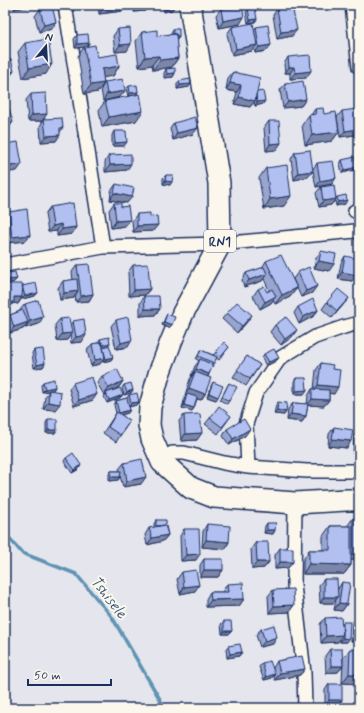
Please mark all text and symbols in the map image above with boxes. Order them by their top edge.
north arrow [26,26,66,66]
text: N [43,30,54,45]
road number: RN1 [204,230,236,252]
water label: Tshisele [85,572,132,624]
scale bar [28,661,111,687]
text: 50 m [34,668,61,684]

